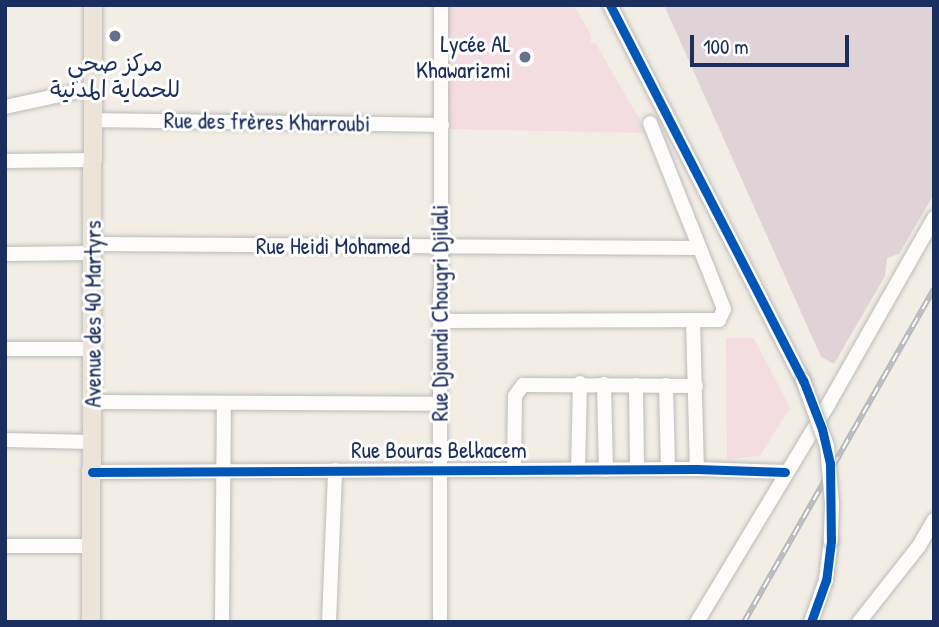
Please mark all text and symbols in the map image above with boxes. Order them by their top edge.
scale bar [694,21,853,65]
marker: مركز صحي للحماية المدنية [105,26,125,46]
place label: Lycée AL Khawarizmi [416,30,511,84]
text: 100 m [703,32,749,61]
place label: مركز صحي للحماية المدنية [50,49,180,103]
marker: Lycée AL Khawarizmi [517,49,533,65]
street label: Rue des frères Kharroubi [164,106,370,138]
street label: Rue Djoundi Chougri Djilali [426,205,454,421]
street label: Avenue des 40 Martyrs [79,220,107,408]
street label: Rue Heidi Mohamed [256,232,410,260]
street label: Rue Bouras Belkacem [351,436,527,464]

